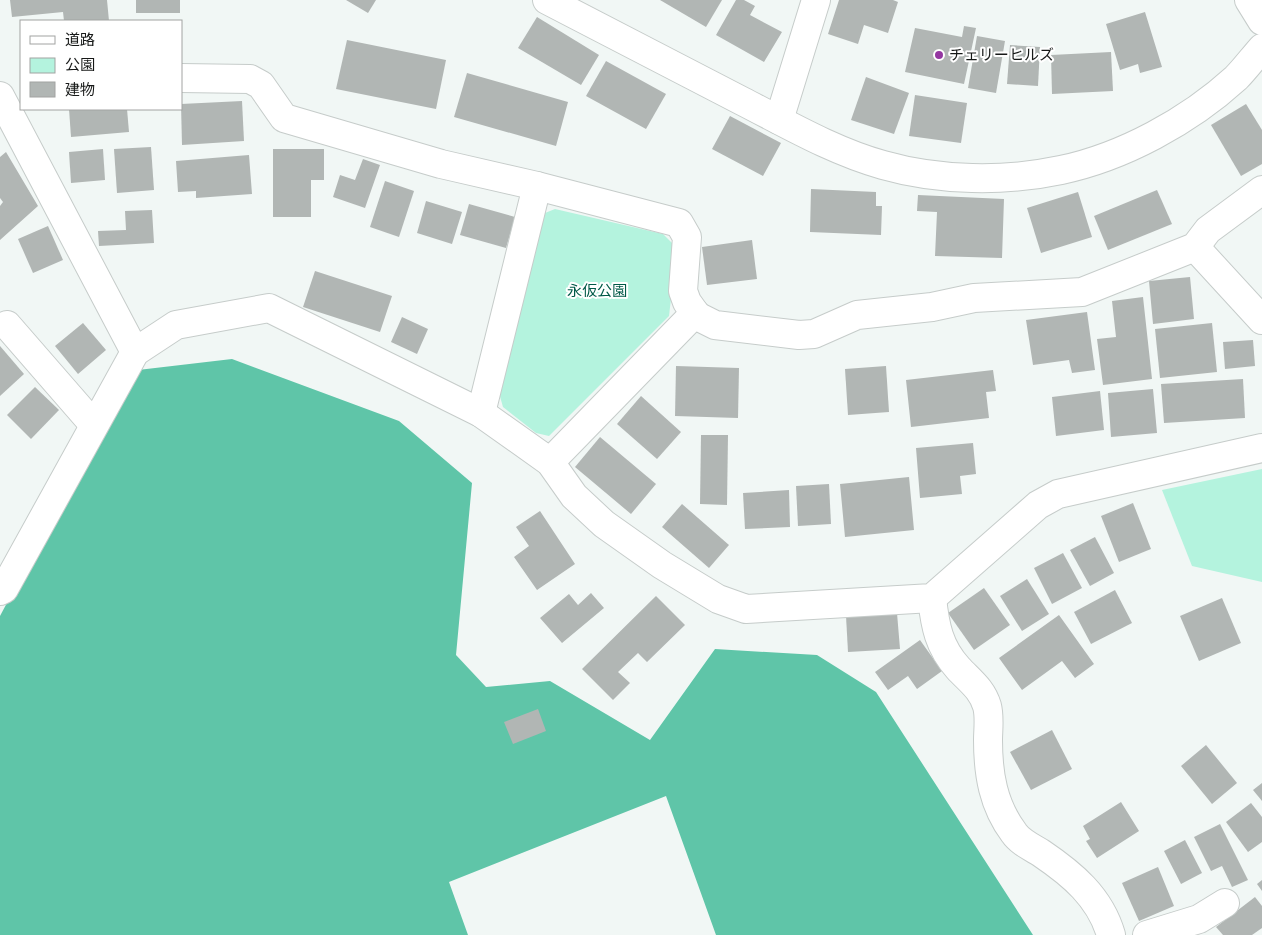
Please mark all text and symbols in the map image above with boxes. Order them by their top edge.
legend [20,20,182,110]
text: 道路 [65,30,95,51]
place label: チェリーヒルズ [949,45,1054,66]
marker: チェリーヒルズ [933,49,945,61]
text: 公園 [65,55,95,76]
text: 建物 [65,80,95,101]
park label: 永仮公園 [567,281,627,302]

